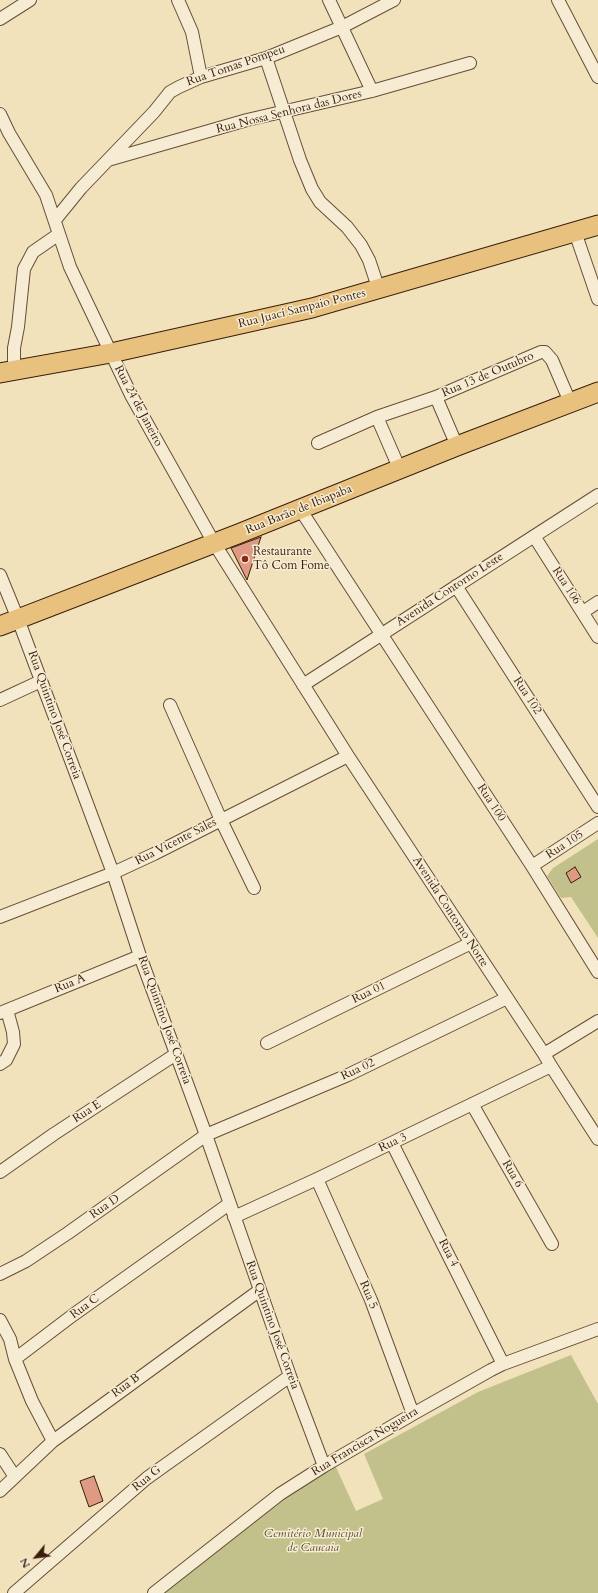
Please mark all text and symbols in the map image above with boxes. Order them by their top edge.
street label: Rua Tomas Pompeu [185,42,287,90]
street label: Rua Nossa Senhora das Dores [215,87,363,137]
street label: Rua Juací Sampaio Pontes [237,286,367,332]
street label: Rua 13 de Outubro [440,349,536,401]
street label: Rua 24 de Janeiro [111,363,165,449]
street label: Rua Barão de Ibiapaba [244,482,354,538]
place label: Restaurante Tô Com Fome [253,545,329,573]
street label: Avenida Contorno Leste [394,550,506,630]
marker: Restaurante Tô Com Fome [240,554,250,564]
street label: Rua 106 [549,565,583,607]
street label: Rua Quintino José Correia [24,649,84,781]
street label: Rua 102 [510,675,544,717]
street label: Rua 100 [474,782,508,824]
street label: Rua Vicente Sales [133,815,219,869]
street label: Rua 105 [544,828,586,862]
street label: Avenida Contorno Norte [409,854,491,970]
street label: Rua Quintino José Correia [134,954,194,1086]
street label: Rua A [53,971,87,997]
street label: Rua 01 [350,979,388,1007]
street label: Rua 02 [339,1056,377,1084]
street label: Rua E [70,1098,104,1126]
street label: Rua 3 [377,1130,409,1156]
street label: Rua 6 [498,1158,526,1190]
street label: Rua D [87,1192,123,1222]
street label: Rua 4 [435,1237,461,1269]
street label: Rua Quintino José Correia [242,1259,302,1391]
street label: Rua 5 [356,1279,380,1311]
street label: Rua C [68,1292,102,1322]
street label: Rua B [109,1371,143,1401]
street label: Rua Francisca Nogueira [309,1404,421,1480]
street label: Rua G [130,1463,164,1495]
park label: Cemitério Municipal de Caucaia [264,1527,362,1555]
north arrow [16,1537,56,1577]
text: N [16,1555,34,1571]

